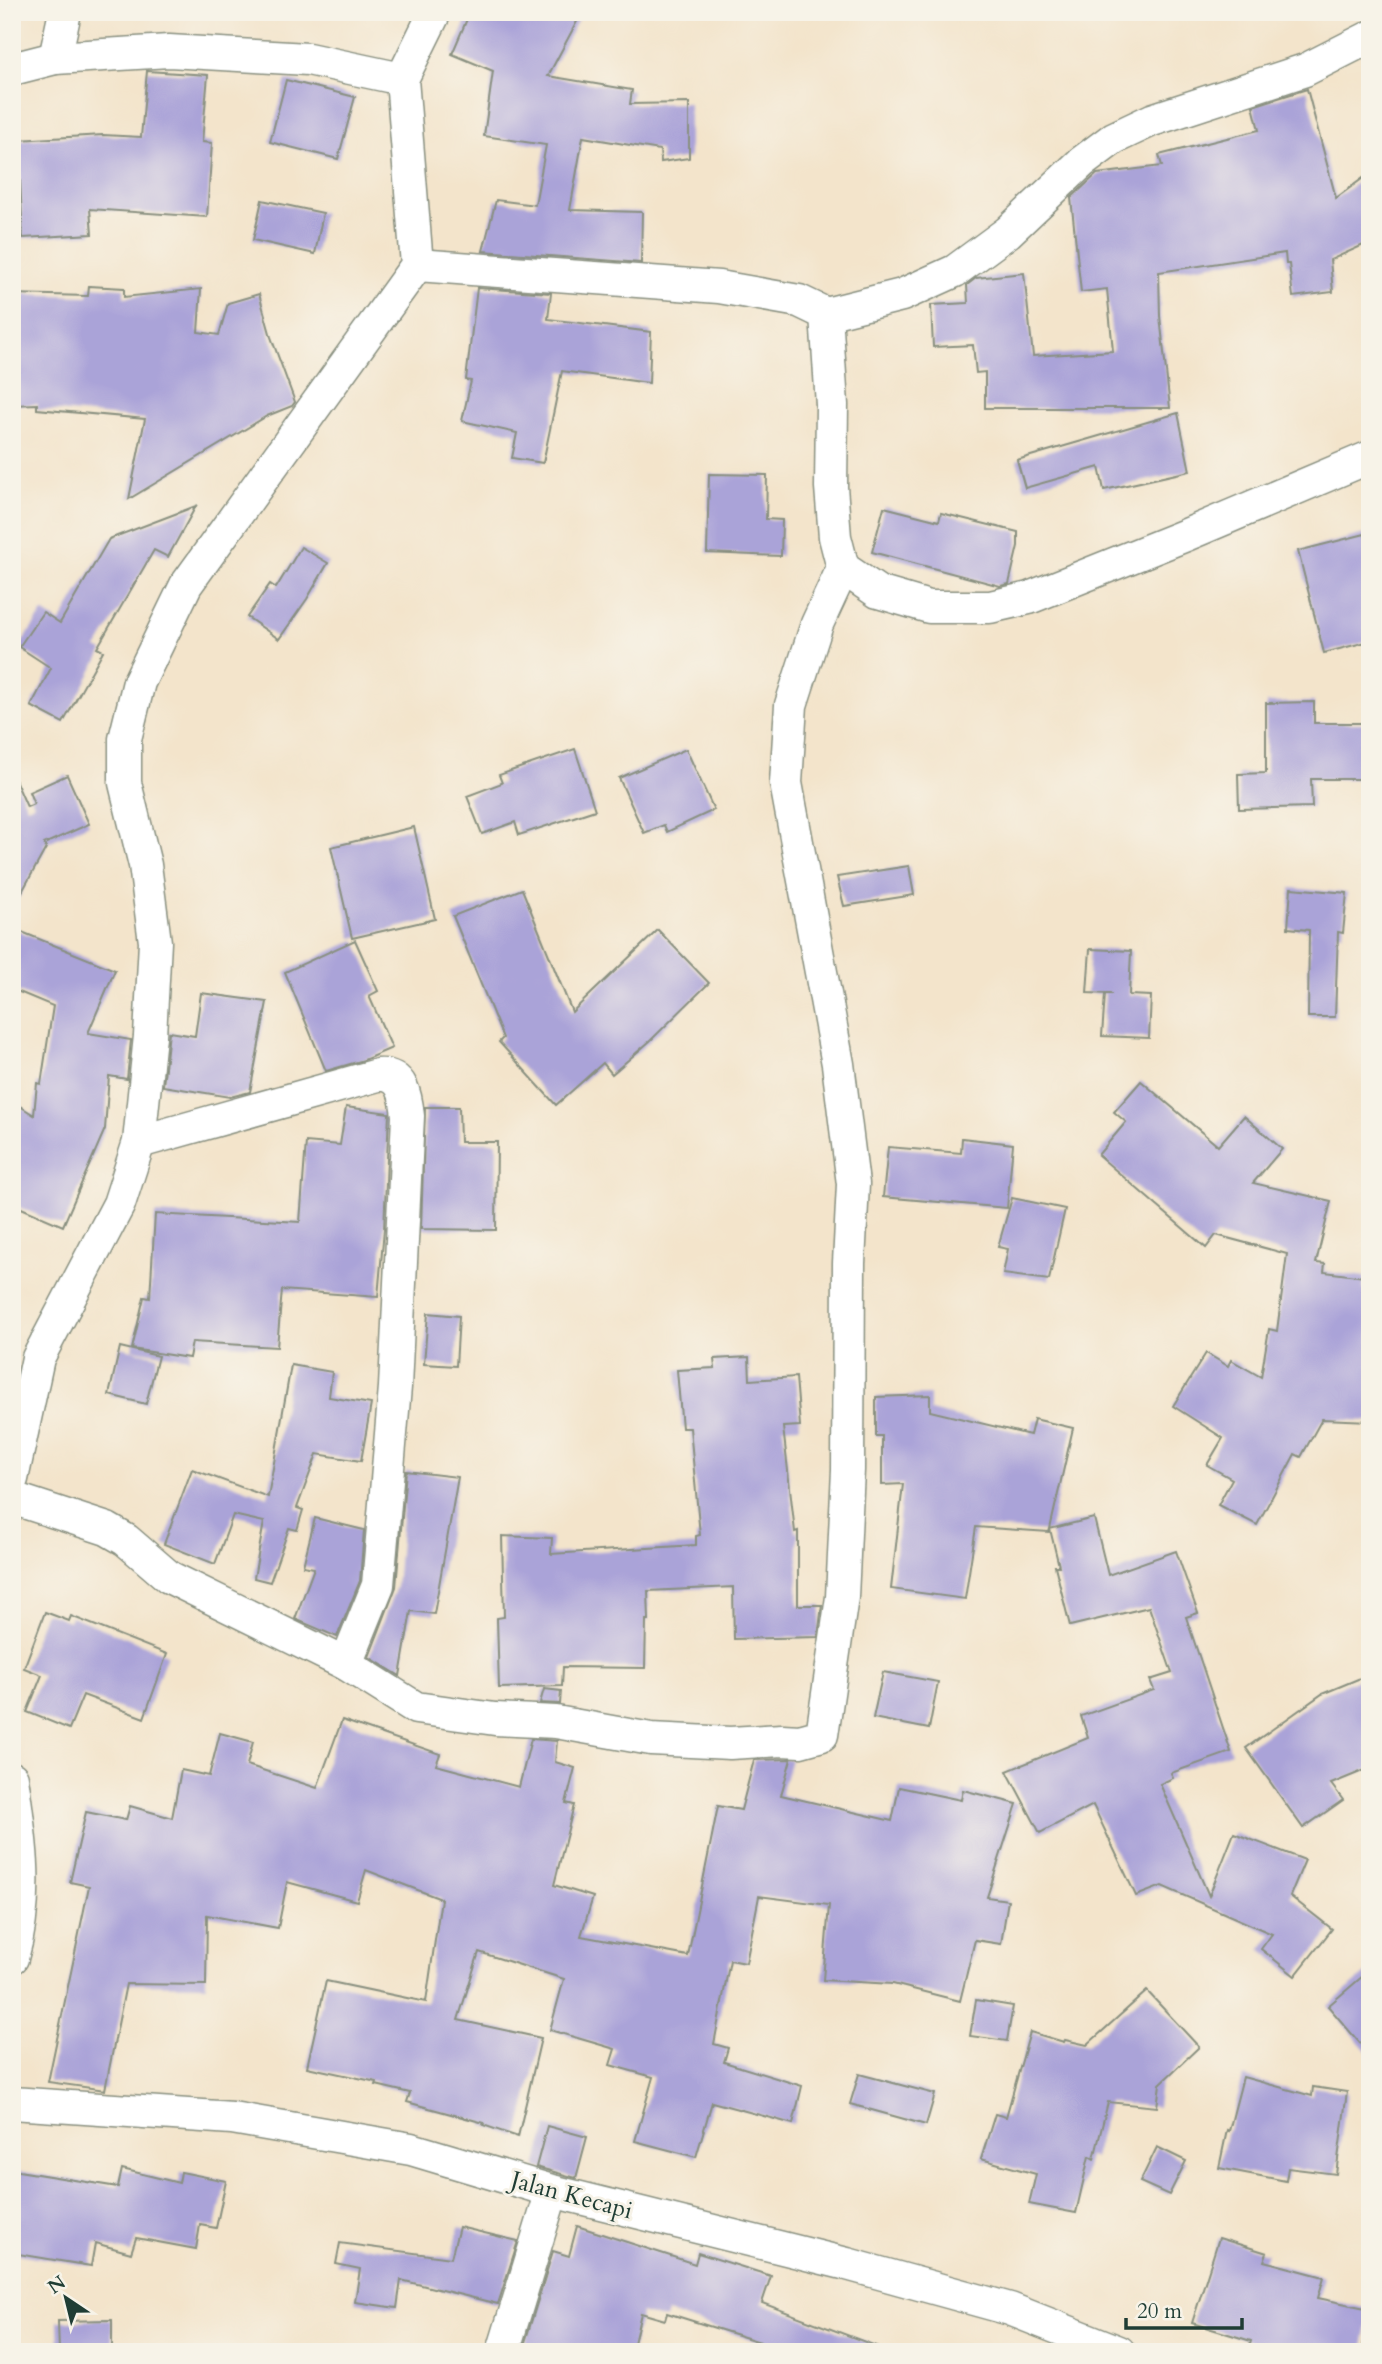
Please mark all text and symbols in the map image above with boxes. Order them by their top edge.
street label: Jalan Kecapi [504,2163,637,2228]
north arrow [32,2262,102,2332]
text: N [43,2269,71,2300]
scale bar [1126,2287,1242,2331]
text: 20 m [1137,2297,1182,2326]

